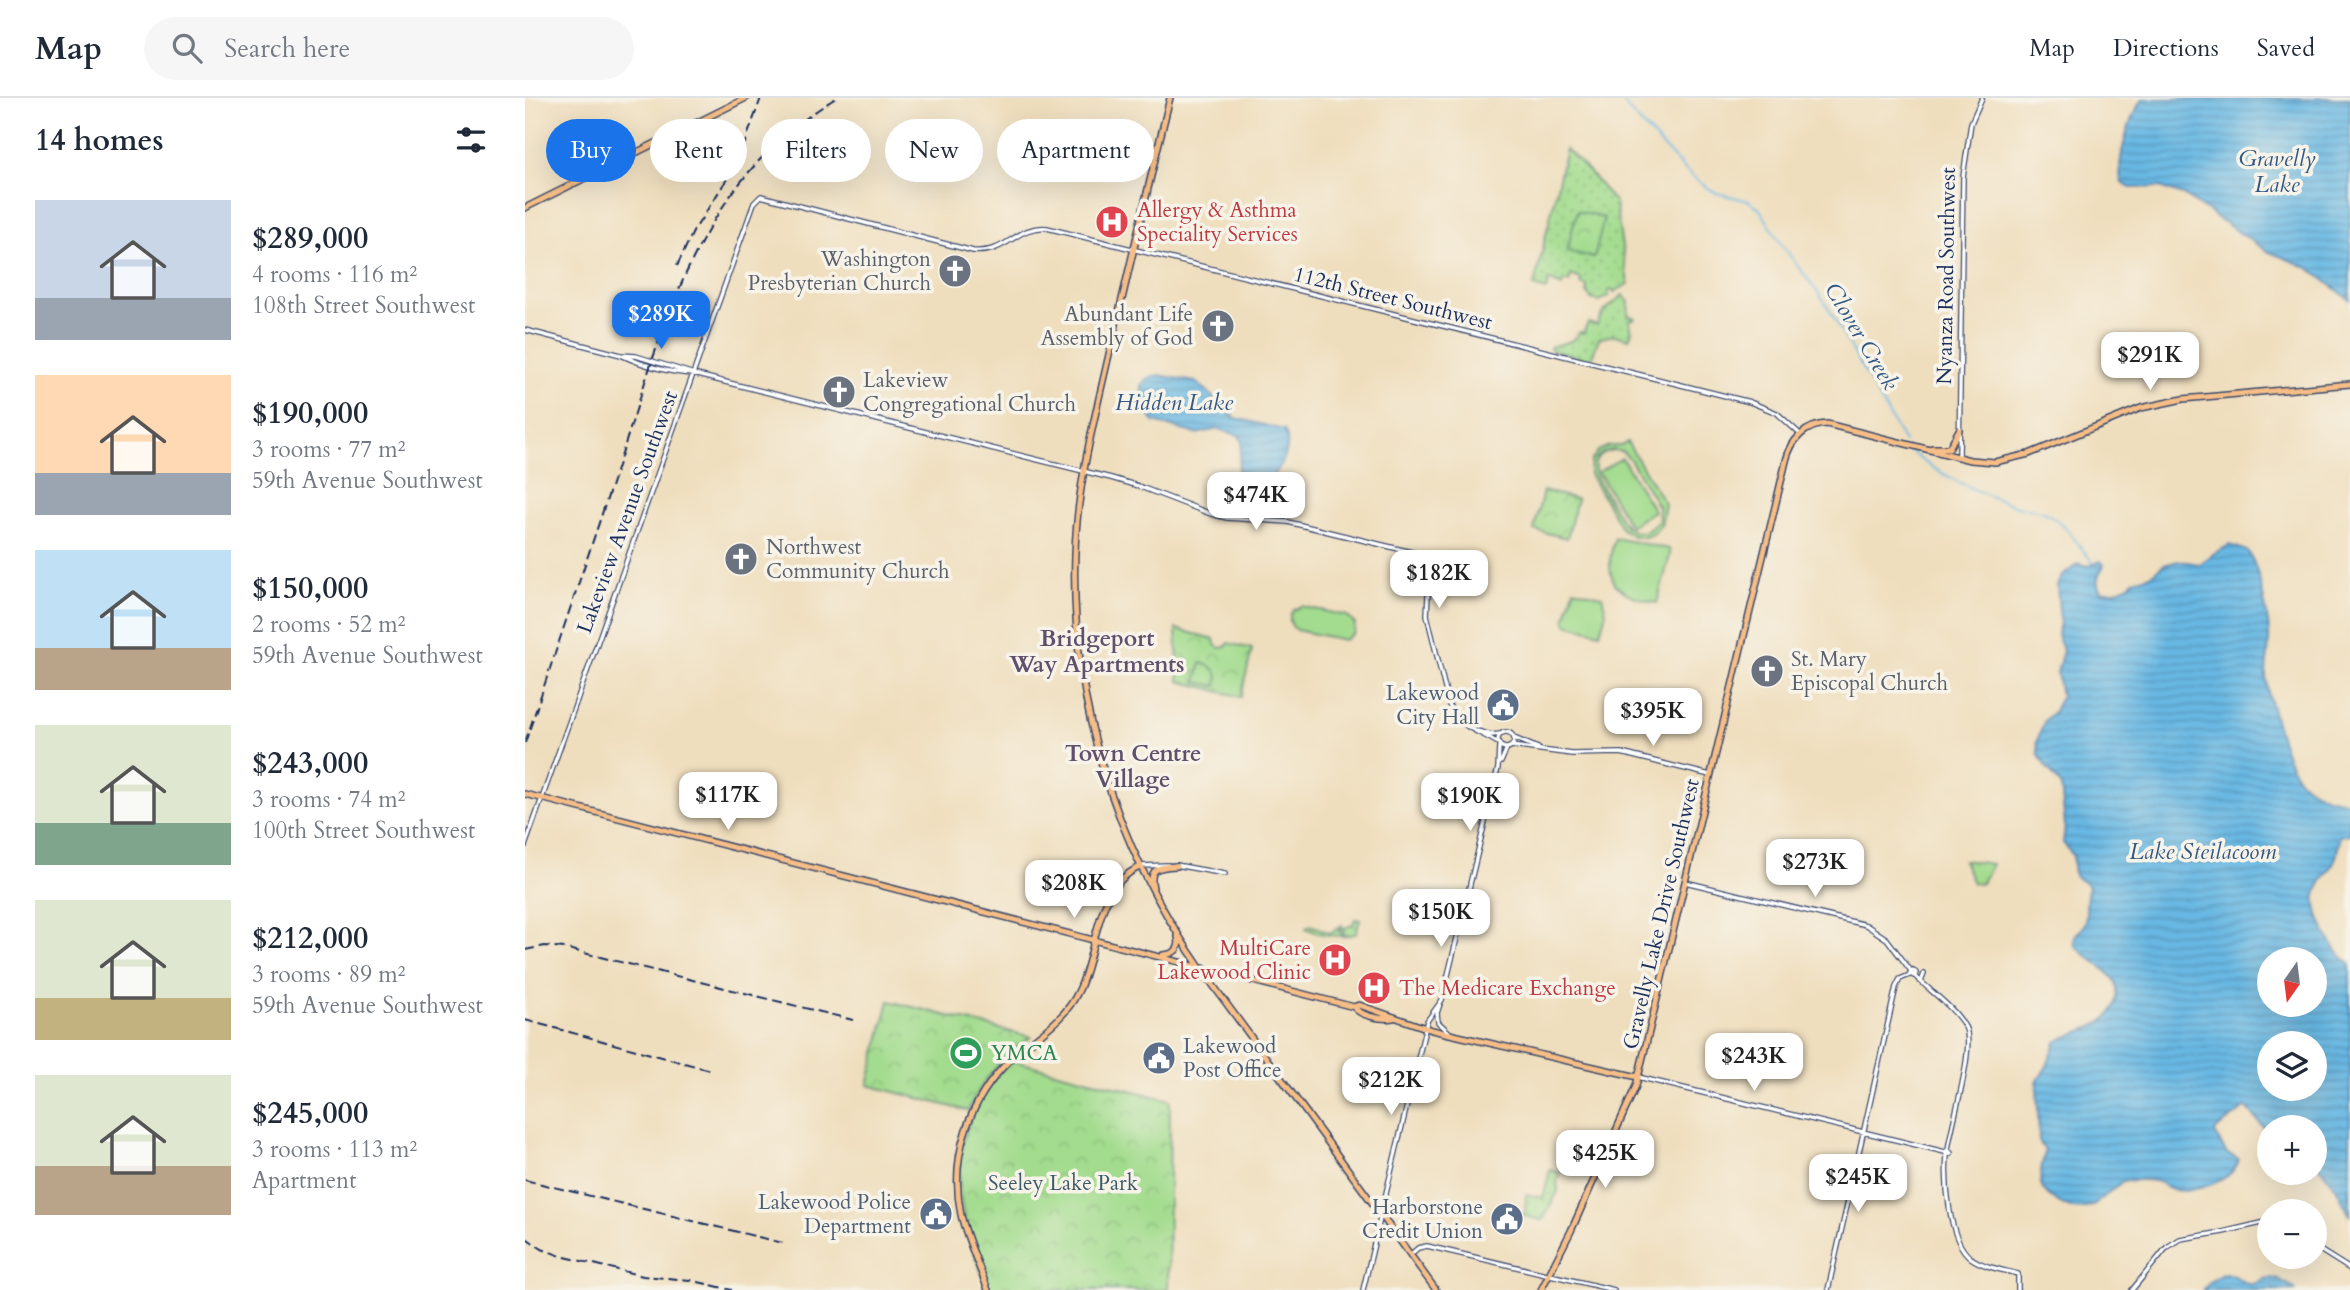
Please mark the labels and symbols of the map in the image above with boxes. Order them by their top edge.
water label: Gravelly Lake [2238,143,2316,200]
street label: Nyanza Road Southwest [1930,167,1963,385]
place label: Allergy & Asthma Speciality Services [1137,196,1298,249]
hospital icon: Allergy & Asthma Speciality Services [1093,203,1131,241]
place label: Washington Presbyterian Church [748,245,931,298]
church icon: Washington Presbyterian Church [936,252,974,290]
street label: 112th Street Southwest [1290,260,1496,337]
water label: Clover Creek [1817,277,1906,396]
pin: $289K [612,292,710,351]
place label: Abundant Life Assembly of God [1041,300,1193,353]
church icon: Abundant Life Assembly of God [1199,307,1237,345]
pin: $291K [2101,332,2199,392]
place label: Lakeview Congregational Church [863,366,1076,419]
church icon: Lakeview Congregational Church [820,373,858,411]
street label: Lakeview Avenue Southwest [570,386,685,638]
water label: Hidden Lake [1115,387,1233,418]
pin: $474K [1207,472,1305,532]
place label: Northwest Community Church [766,533,950,586]
church icon: Northwest Community Church [722,540,760,578]
pin: $182K [1390,550,1488,610]
district label: Bridgeport Way Apartments [1008,623,1185,680]
place label: St. Mary Episcopal Church [1791,645,1949,698]
church icon: St. Mary Episcopal Church [1748,652,1786,690]
place label: Lakewood City Hall [1386,679,1479,732]
public building icon: Lakewood City Hall [1484,686,1522,724]
pin: $395K [1604,688,1702,748]
district label: Town Centre Village [1065,738,1201,795]
pin: $117K [679,772,777,832]
pin: $190K [1421,774,1519,833]
street label: Gravelly Lake Drive Southwest [1616,775,1707,1052]
water label: Lake Steilacoom [2129,836,2277,867]
pin: $273K [1766,840,1864,899]
pin: $208K [1025,860,1123,920]
pin: $150K [1392,890,1490,949]
place label: MultiCare Lakewood Clinic [1157,934,1311,987]
hospital icon: MultiCare Lakewood Clinic [1316,941,1354,979]
north arrow [2257,947,2327,1017]
hospital icon: The Medicare Exchange [1355,969,1393,1007]
place label: The Medicare Exchange [1399,974,1616,1003]
place label: Lakewood Post Office [1183,1032,1281,1085]
sports icon: YMCA [947,1034,985,1072]
pin: $243K [1705,1034,1803,1093]
place label: YMCA [991,1039,1057,1068]
public building icon: Lakewood Post Office [1140,1039,1178,1077]
pin: $212K [1342,1058,1440,1117]
pin: $425K [1556,1130,1654,1190]
pin: $245K [1809,1154,1907,1214]
park label: Seeley Lake Park [988,1169,1139,1198]
place label: Lakewood Police Department [758,1188,911,1241]
place label: Harborstone Credit Union [1362,1193,1483,1246]
public building icon: Lakewood Police Department [917,1195,955,1233]
public building icon: Harborstone Credit Union [1488,1200,1526,1238]

